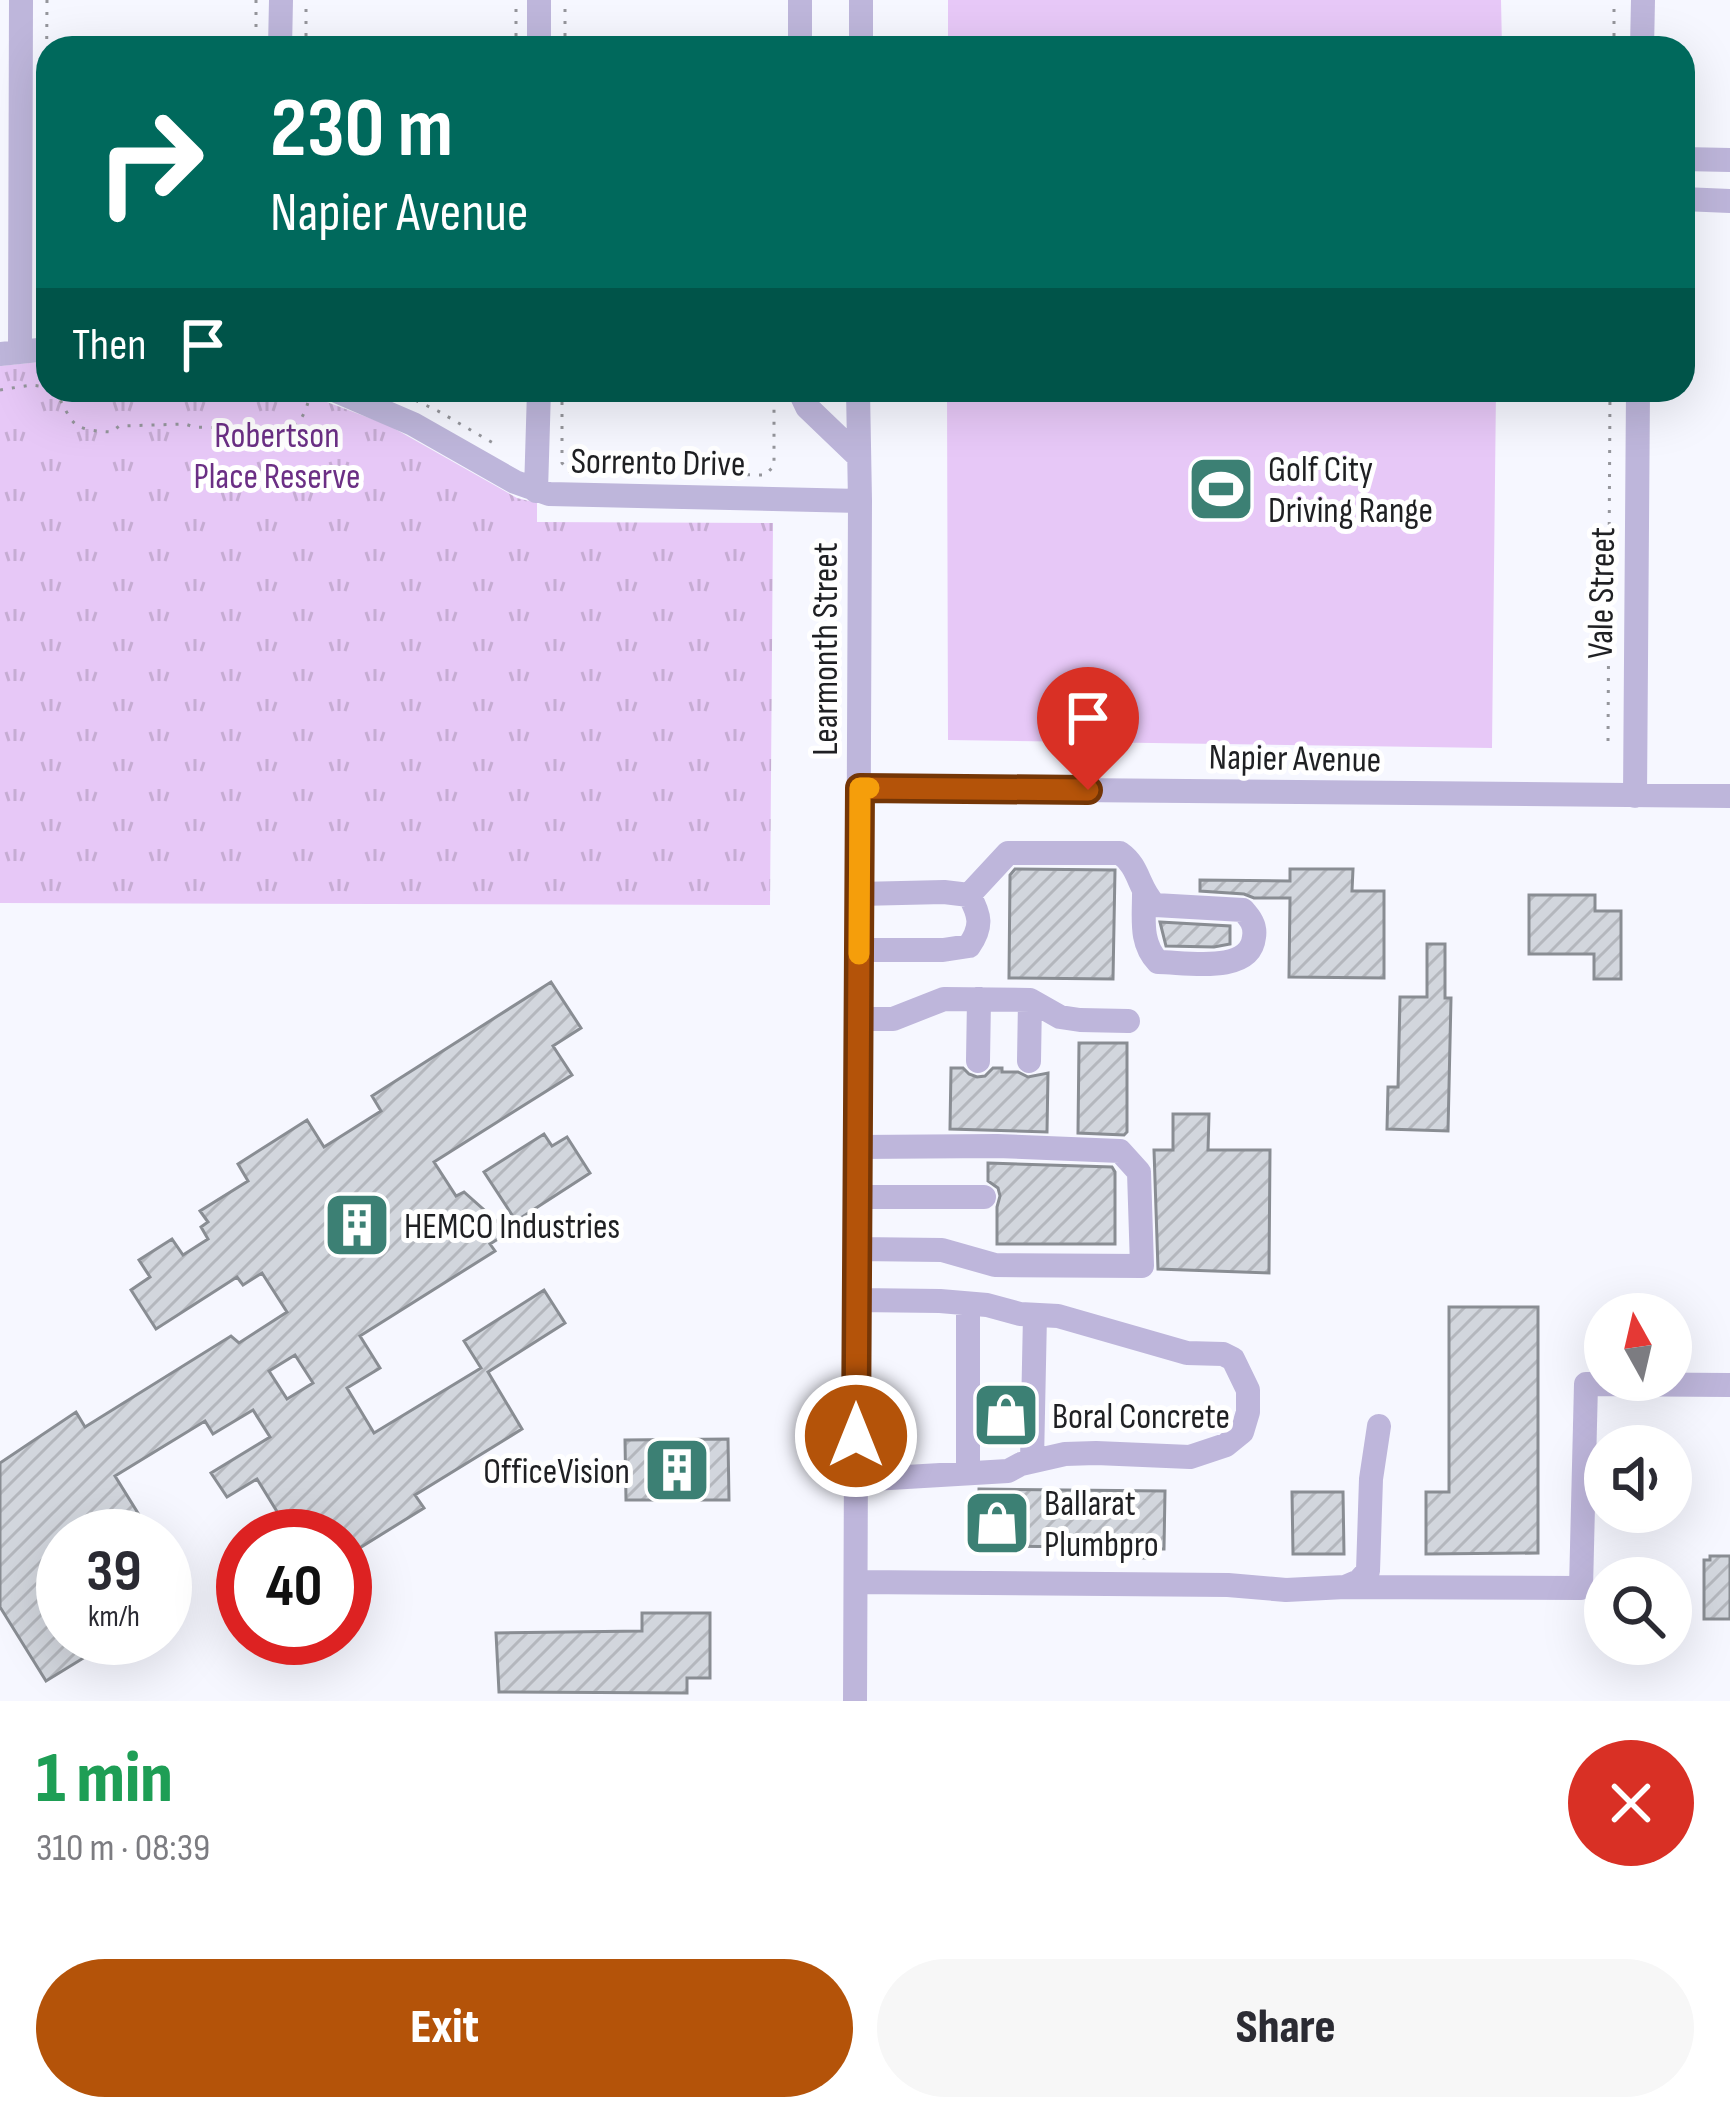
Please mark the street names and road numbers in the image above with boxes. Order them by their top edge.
street label: Sorrento Drive [570,440,746,487]
street label: Vale Street [1580,527,1625,659]
street label: Learmonth Street [805,542,848,756]
street label: Napier Avenue [1208,736,1382,783]

